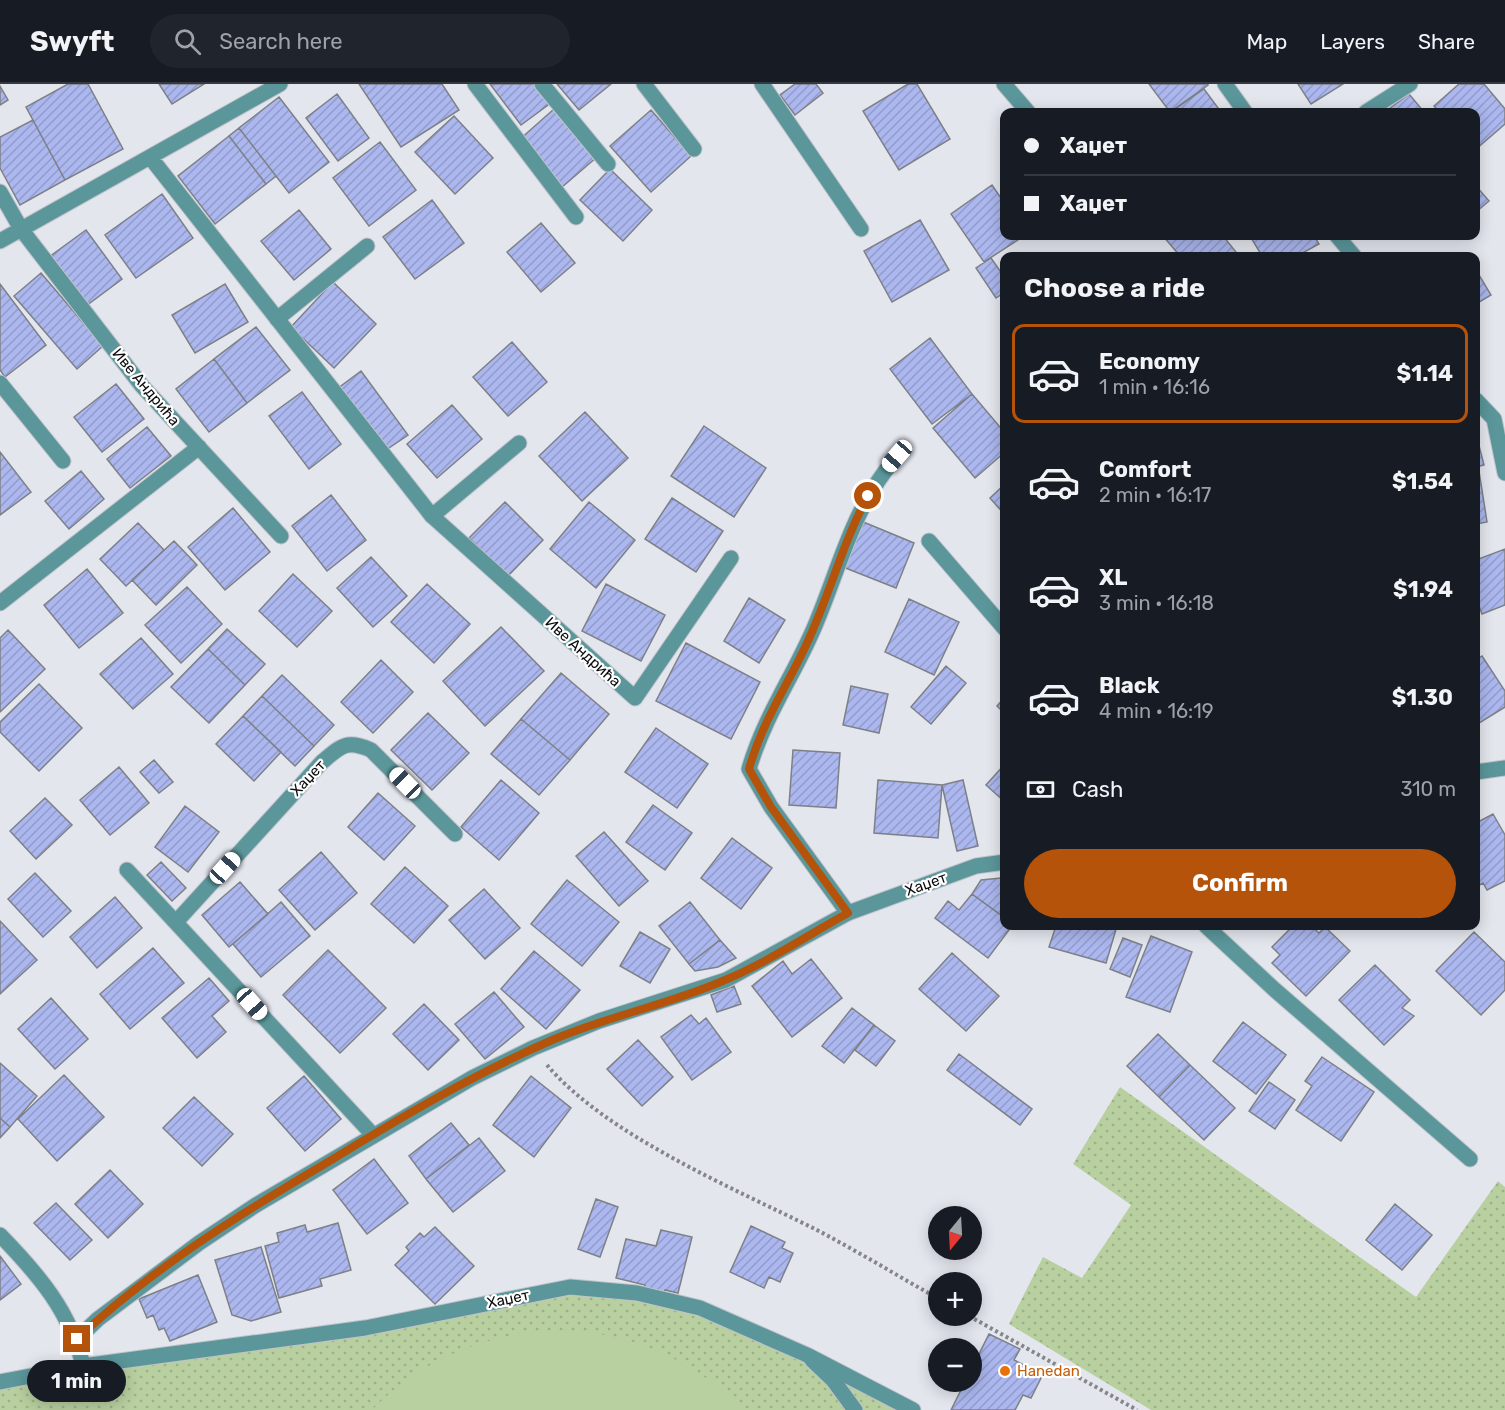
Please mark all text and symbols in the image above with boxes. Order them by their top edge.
search box [150,14,570,68]
text: Swyft [30,25,114,58]
icon: search [171,25,204,58]
text: Search here [219,28,343,55]
text: Map [1246,29,1287,54]
text: Layers [1320,29,1385,54]
text: Share [1418,29,1475,54]
text: Хаџет [1060,132,1127,159]
text: Хаџет [1060,190,1127,217]
text: Choose a ride [1024,272,1205,304]
street label: Иве Андрића [108,345,184,429]
icon: car [1027,347,1081,401]
text: Economy [1099,348,1200,375]
text: $1.14 [1397,360,1453,387]
text: 1 min · 16:16 [1099,375,1210,399]
car [878,437,916,475]
icon: car [1027,455,1081,509]
text: Comfort [1099,456,1191,483]
text: $1.54 [1392,468,1453,495]
route start [854,482,881,509]
text: 2 min · 16:17 [1099,483,1211,507]
icon: car [1027,563,1081,617]
text: XL [1099,564,1127,591]
text: $1.94 [1393,576,1453,603]
text: 3 min · 16:18 [1099,591,1214,615]
street label: Иве Андрића [542,613,624,691]
icon: car [1027,671,1081,725]
text: Black [1099,672,1160,699]
text: $1.30 [1392,684,1453,711]
text: 4 min · 16:19 [1099,699,1214,723]
street label: Хаџет [287,756,329,800]
car [386,764,424,802]
icon: cash [1024,773,1057,806]
text: Cash [1072,776,1123,803]
text: 310 m [1400,777,1456,801]
car [206,849,244,887]
button: Confirm [1024,849,1456,918]
street label: Хаџет [903,868,949,900]
car [233,985,271,1023]
north arrow [928,1206,982,1260]
map controls [928,1206,982,1392]
button: + [928,1272,982,1326]
street label: Хаџет [485,1286,531,1312]
route end [63,1325,90,1352]
button: − [928,1338,982,1392]
callout: 1 min [28,1360,127,1402]
place label: Hanedan [1017,1362,1080,1380]
marker: Hanedan [998,1364,1012,1378]
text: 1 min [51,1369,102,1393]

